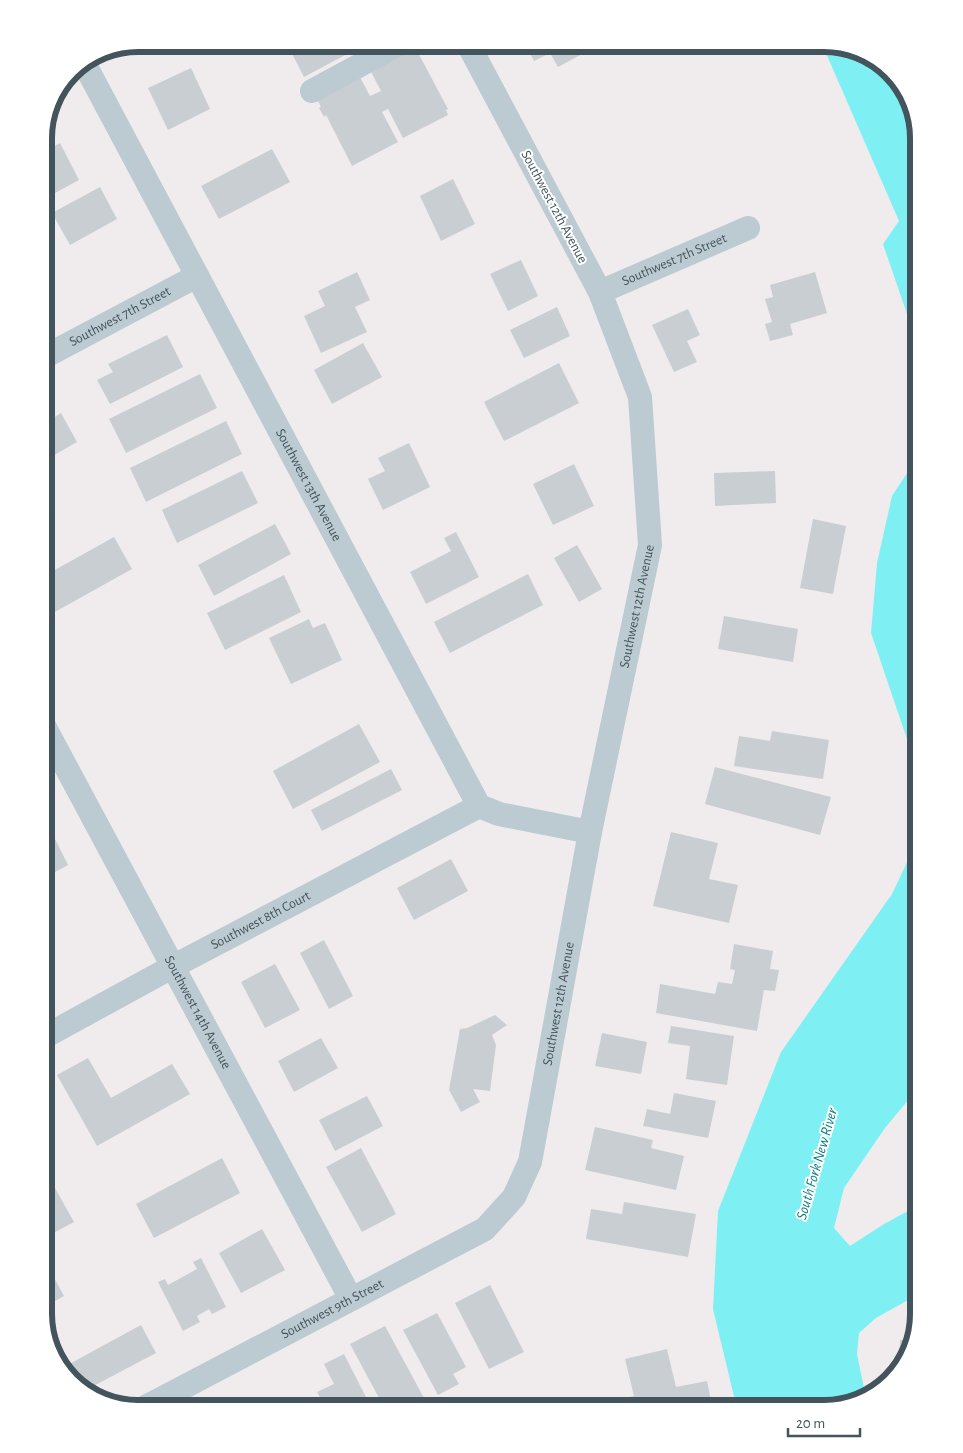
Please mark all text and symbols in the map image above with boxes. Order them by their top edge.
street label: Southwest 12th Avenue [518,148,590,266]
street label: Southwest 7th Street [620,231,729,289]
street label: Southwest 7th Street [67,284,173,349]
street label: Southwest 13th Avenue [273,427,344,544]
street label: Southwest 12th Avenue [617,543,657,669]
street label: Southwest 8th Court [209,888,313,952]
street label: Southwest 12th Avenue [541,941,577,1067]
street label: Southwest 14th Avenue [162,954,233,1071]
water label: South Fork New River [794,1106,840,1221]
street label: Southwest 9th Street [279,1276,386,1342]
scale bar [788,1406,860,1438]
text: 20 m [796,1416,825,1431]

